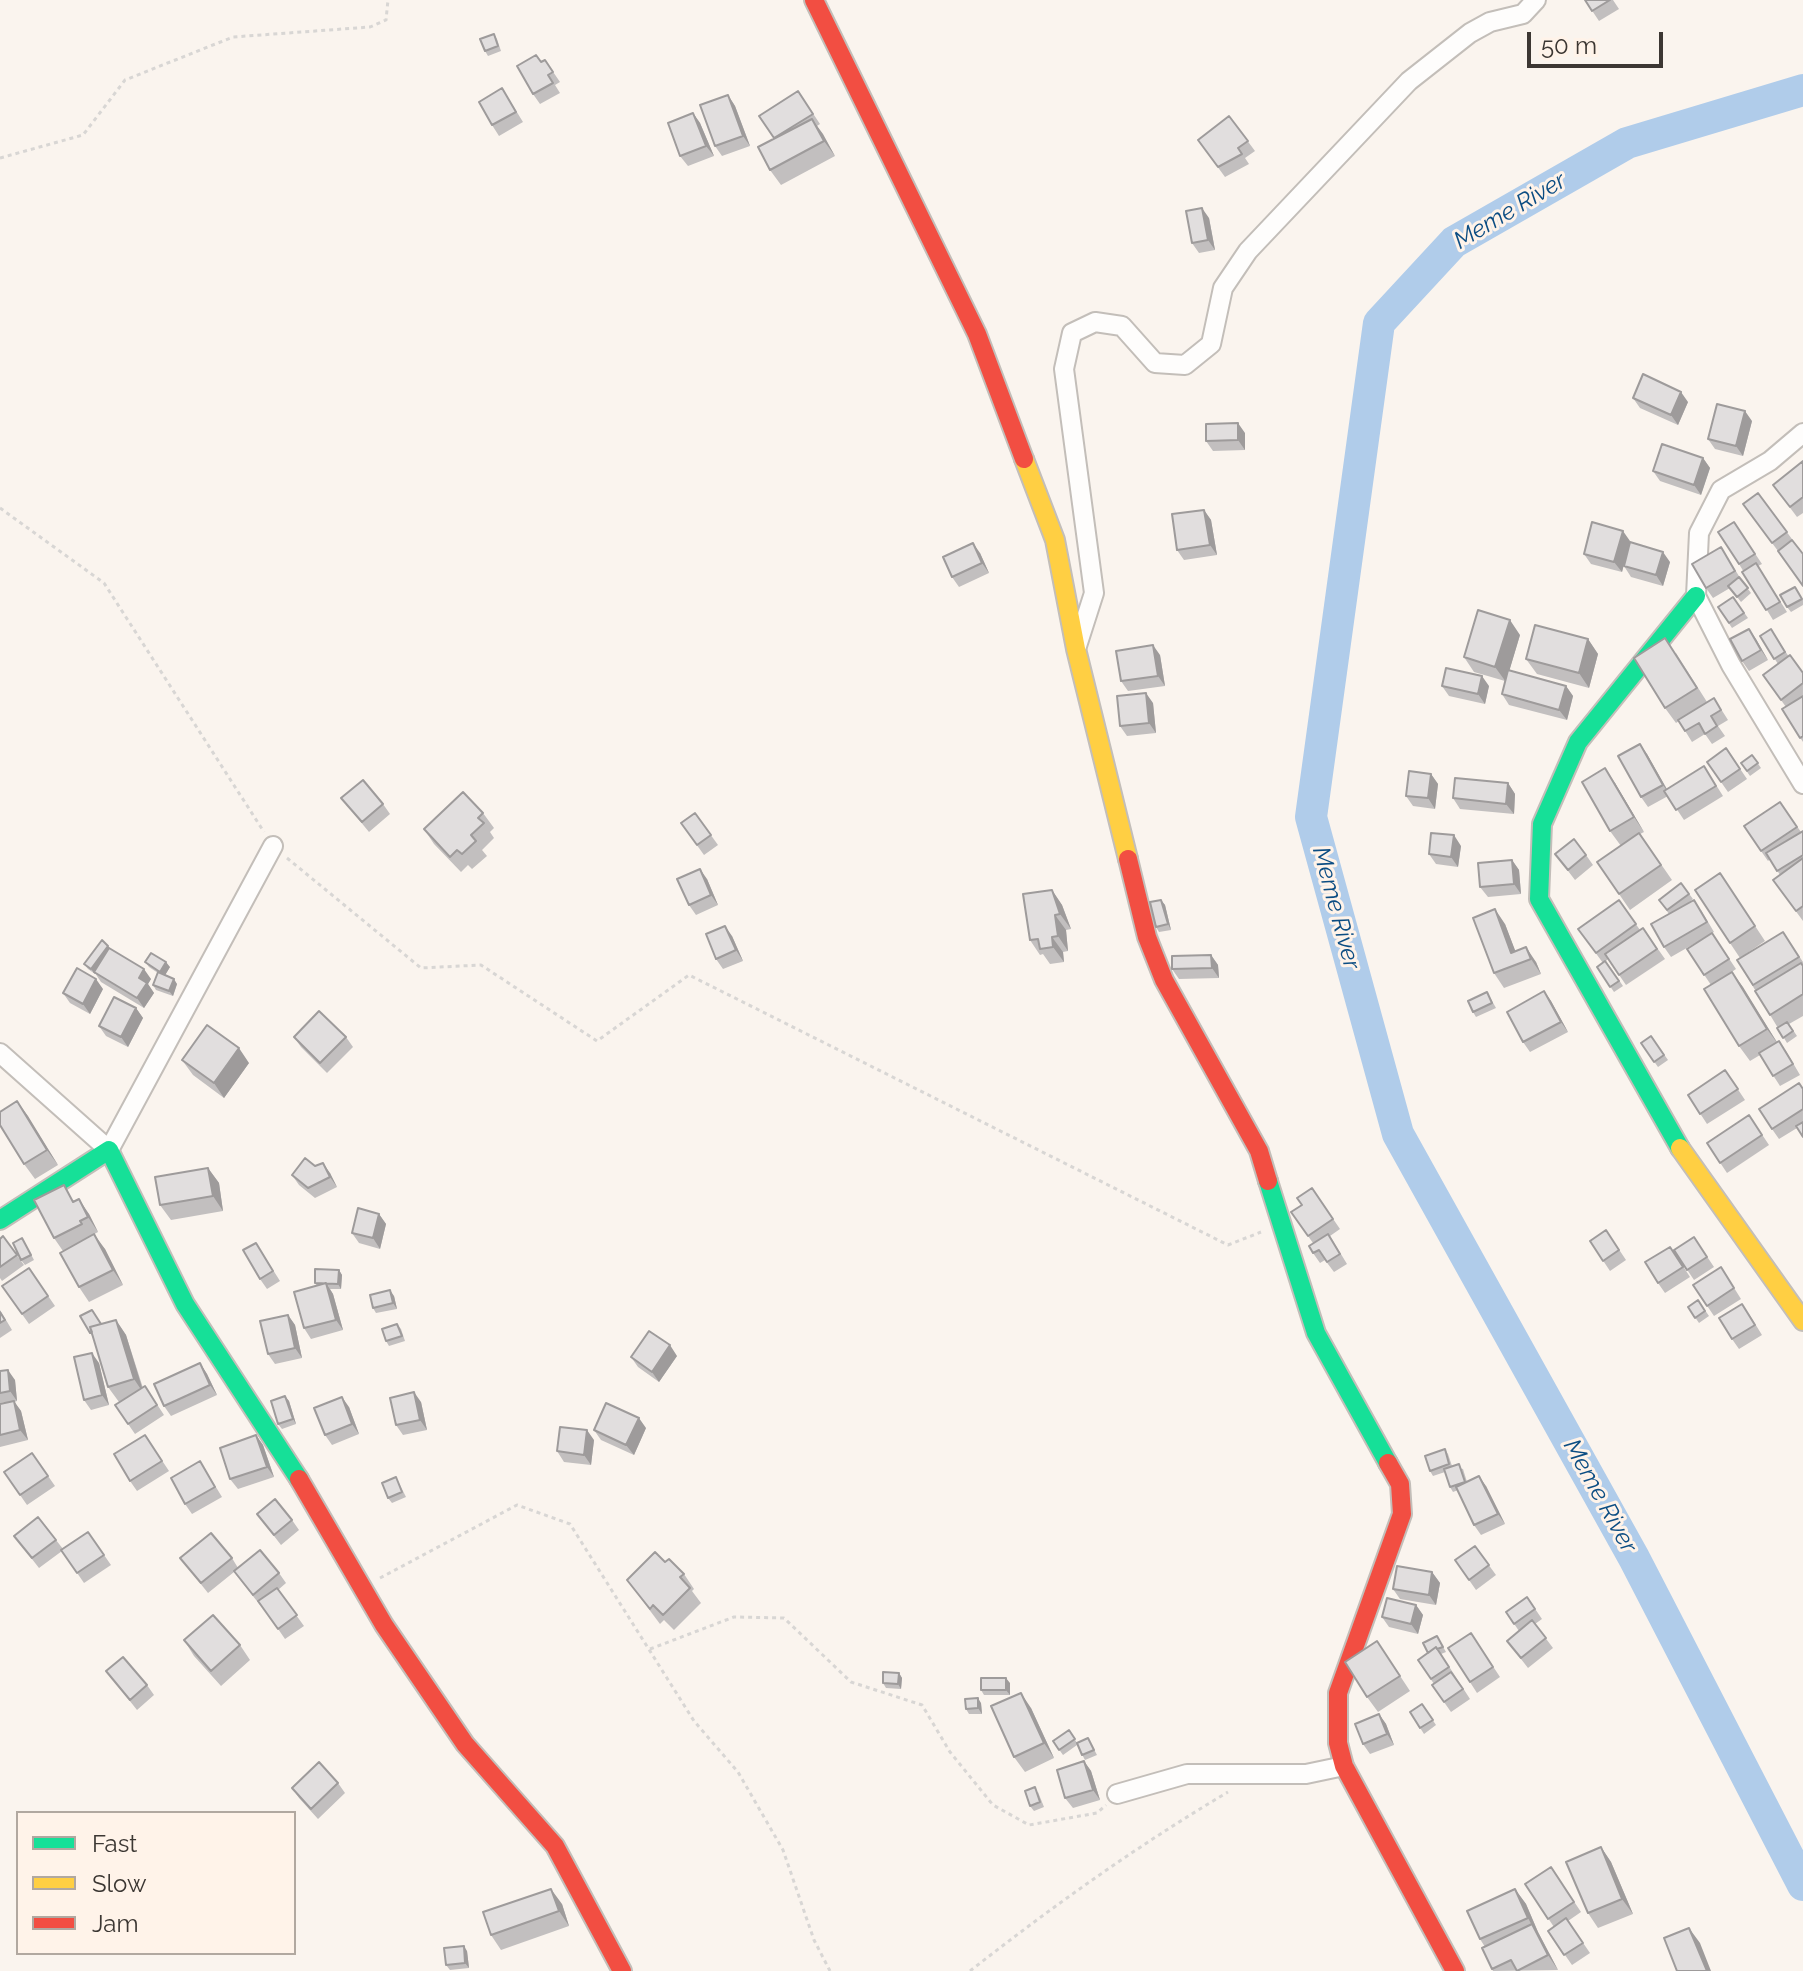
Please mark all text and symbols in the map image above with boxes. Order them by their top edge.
scale bar [1531,16,1667,66]
text: 50 m [1541,31,1597,60]
water label: Meme River [1449,166,1571,256]
water label: Meme River [1306,844,1366,972]
water label: Meme River [1557,1434,1643,1558]
legend [16,1811,296,1955]
text: Fast [92,1829,137,1858]
text: Slow [92,1869,146,1898]
text: Jam [92,1909,138,1938]

